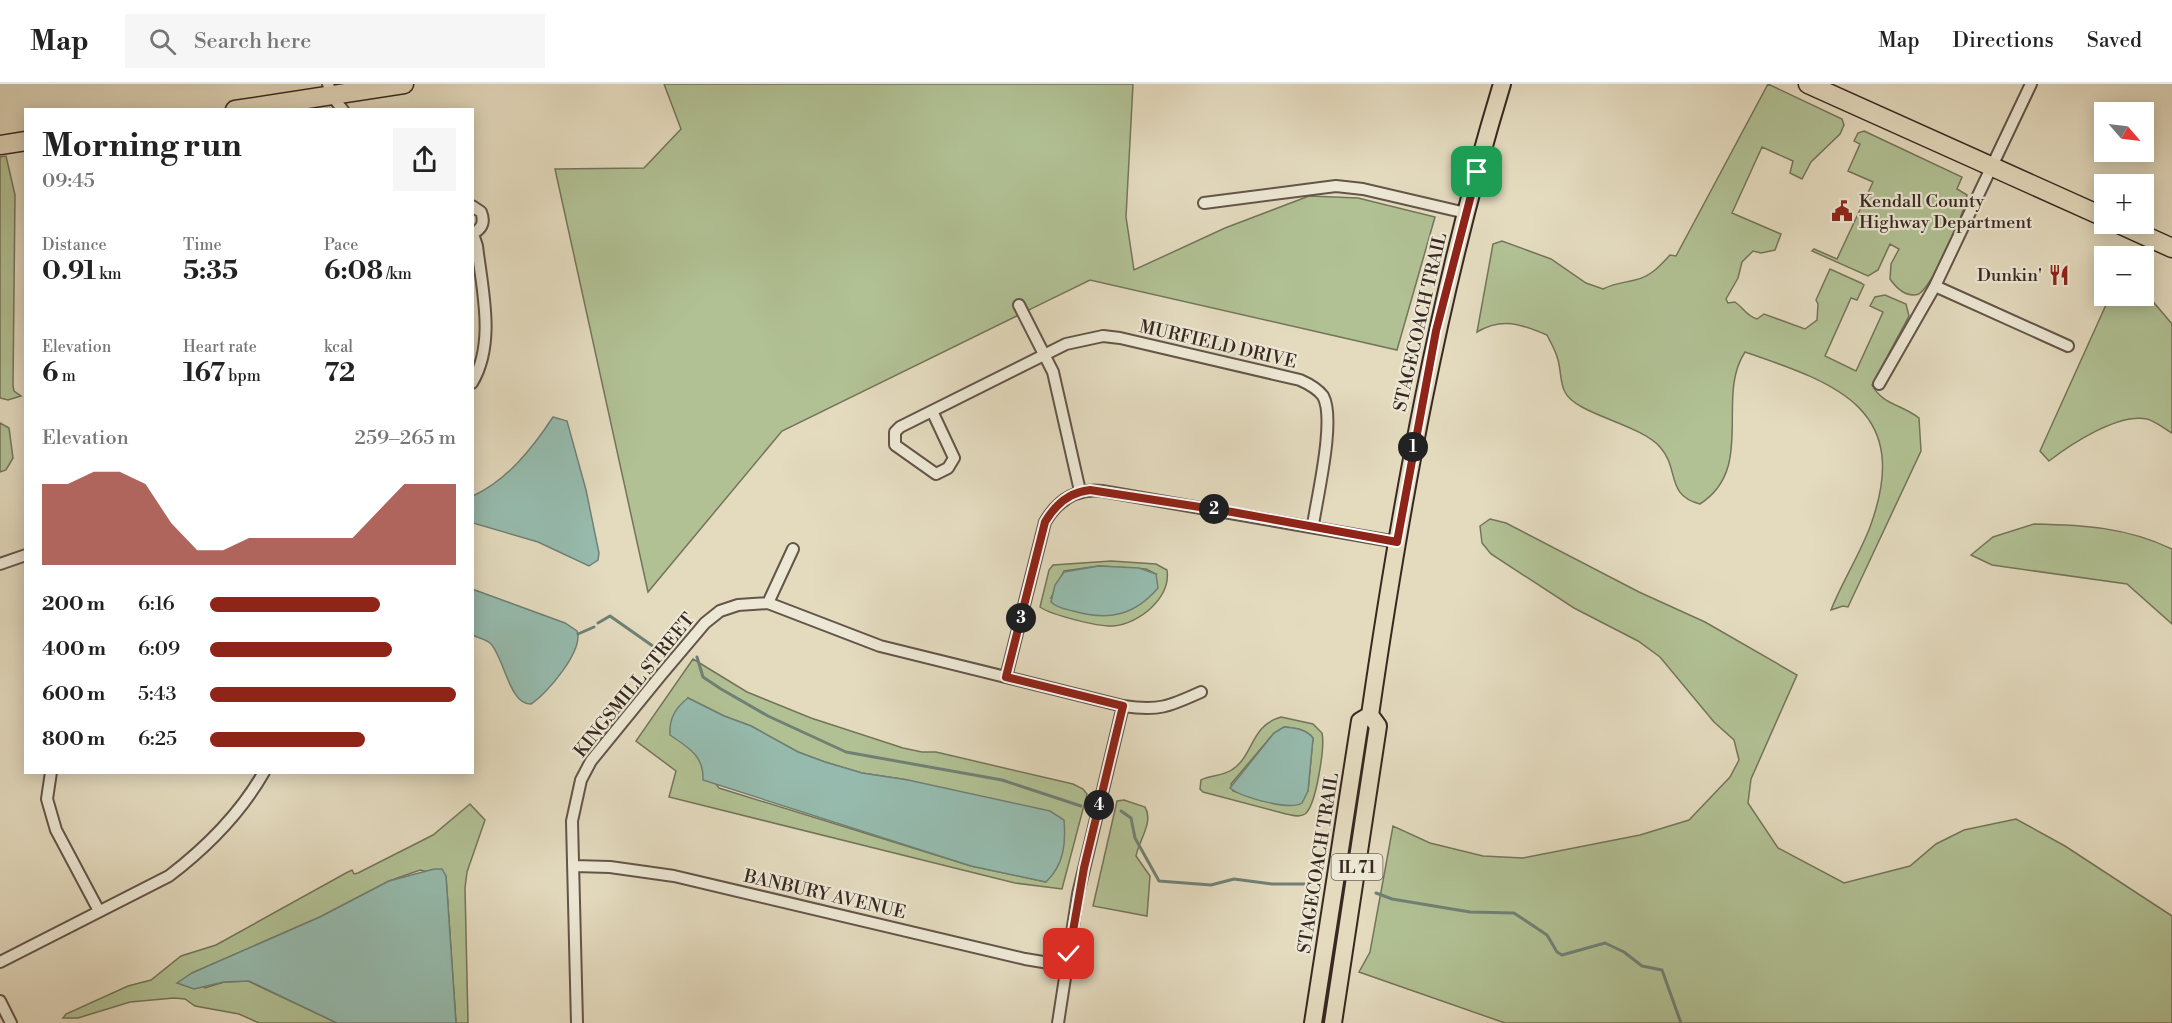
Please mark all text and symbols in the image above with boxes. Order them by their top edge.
search box [125,14,545,68]
text: Map [30,24,89,59]
icon: search [146,25,179,58]
text: Search here [194,28,311,55]
text: Map [1878,28,1920,54]
text: Directions [1953,28,2054,54]
text: Saved [2087,28,2142,54]
north arrow [2094,102,2154,162]
map controls [2094,102,2154,306]
text: Morning run [42,126,242,167]
button: share [393,128,456,191]
pin [1451,146,1502,197]
icon: arrive [1460,155,1493,188]
text: 09:45 [42,169,95,194]
button: + [2094,174,2154,234]
place label: Kendall County Highway Department [1859,190,2033,234]
public building icon: Kendall County Highway Department [1830,199,1854,223]
street label: STAGECOACH TRAIL [1389,230,1452,414]
text: Distance [42,235,107,255]
text: Time [183,235,222,255]
text: Pace [324,235,358,255]
button: − [2094,246,2154,306]
text: 0.91 [42,255,96,287]
text: 5:35 [183,255,238,287]
text: 6:08 [324,255,383,287]
restaurant icon: Dunkin' [2047,263,2071,287]
text: km [96,264,122,284]
text: /km [383,264,412,284]
place label: Dunkin' [1977,264,2042,287]
street label: MURFIELD DRIVE [1137,315,1299,374]
text: Elevation [42,337,111,357]
text: Heart rate [183,337,257,357]
text: kcal [324,337,353,357]
text: 6 [42,357,58,389]
text: 167 [183,357,225,389]
text: 72 [324,357,355,389]
text: m [58,366,76,386]
text: bpm [225,366,261,386]
text: Elevation [42,426,129,451]
text: 259–265 m [355,426,456,451]
pin: 1 [1398,432,1428,462]
text: 1 [1409,437,1417,457]
pin: 2 [1199,494,1229,524]
text: 2 [1209,499,1219,519]
text: 200 m [42,592,105,617]
text: 6:16 [138,592,175,617]
pin: 3 [1006,603,1036,633]
street label: KINGSMILL STREET [569,608,700,762]
text: 3 [1016,608,1026,628]
text: 400 m [42,637,106,662]
text: 6:09 [138,637,180,662]
text: 600 m [42,682,105,707]
text: 5:43 [138,682,176,707]
text: 800 m [42,727,105,752]
text: 6:25 [138,727,177,752]
street label: STAGECOACH TRAIL [1293,771,1344,955]
pin: 4 [1084,790,1114,820]
text: 4 [1094,795,1104,815]
road number: IL 71 [1332,854,1382,880]
street label: BANBURY AVENUE [741,864,908,924]
pin [1043,928,1094,979]
icon: check [1052,937,1085,970]

